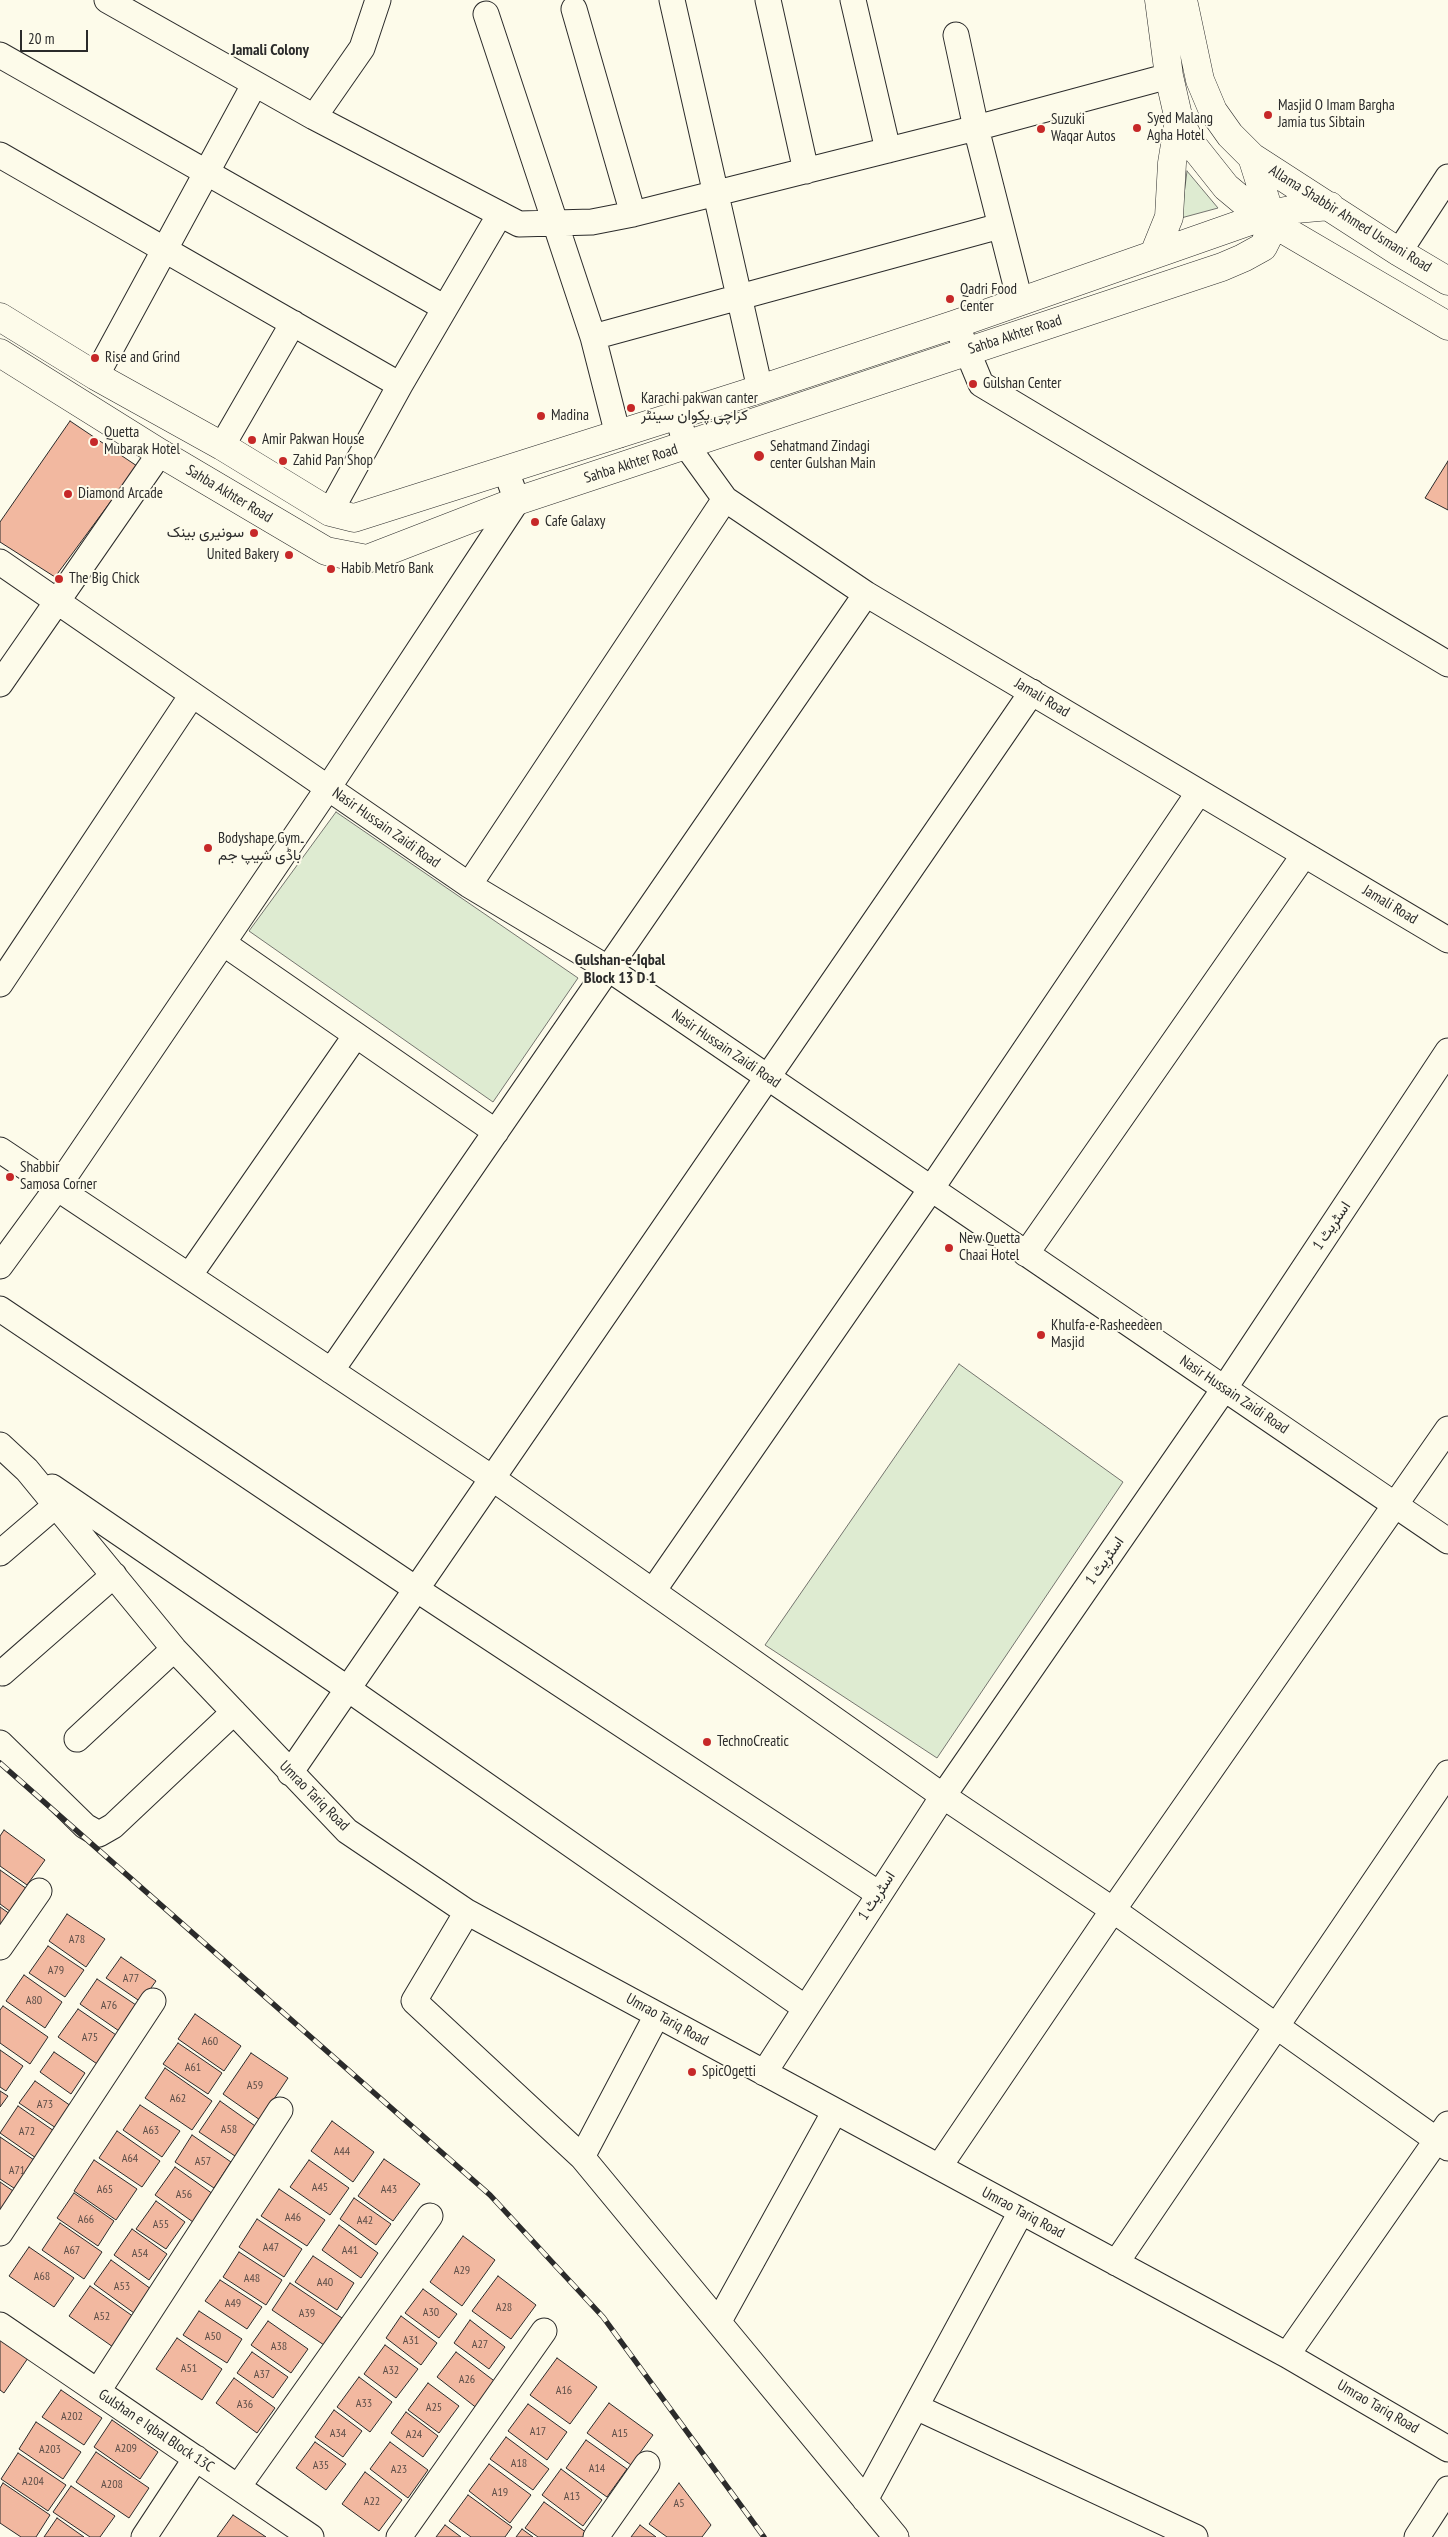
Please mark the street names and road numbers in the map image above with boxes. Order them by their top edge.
street label: Allama Shabbir Ahmed Usmani Road [1265,162,1435,276]
street label: Sahba Akhter Road [966,311,1064,359]
street label: Sahba Akhter Road [582,440,680,488]
street label: Sahba Akhter Road [183,461,275,527]
street label: Jamali Road [1011,675,1073,721]
street label: Nasir Hussain Zaidi Road [329,784,443,872]
street label: Jamali Road [1359,882,1421,928]
street label: Nasir Hussain Zaidi Road [668,1006,784,1092]
street label: اسٹریٹ 1 [1309,1198,1355,1254]
street label: Nasir Hussain Zaidi Road [1176,1352,1292,1438]
street label: اسٹریٹ 1 [1082,1533,1128,1589]
street label: Umrao Tariq Road [275,1757,353,1835]
street label: اسٹریٹ 1 [855,1868,899,1924]
street label: Umrao Tariq Road [623,1990,711,2050]
street label: Umrao Tariq Road [978,2184,1068,2242]
street label: Umrao Tariq Road [1334,2376,1422,2438]
street label: Gulshan e Iqbal Block 13C [95,2386,217,2476]

